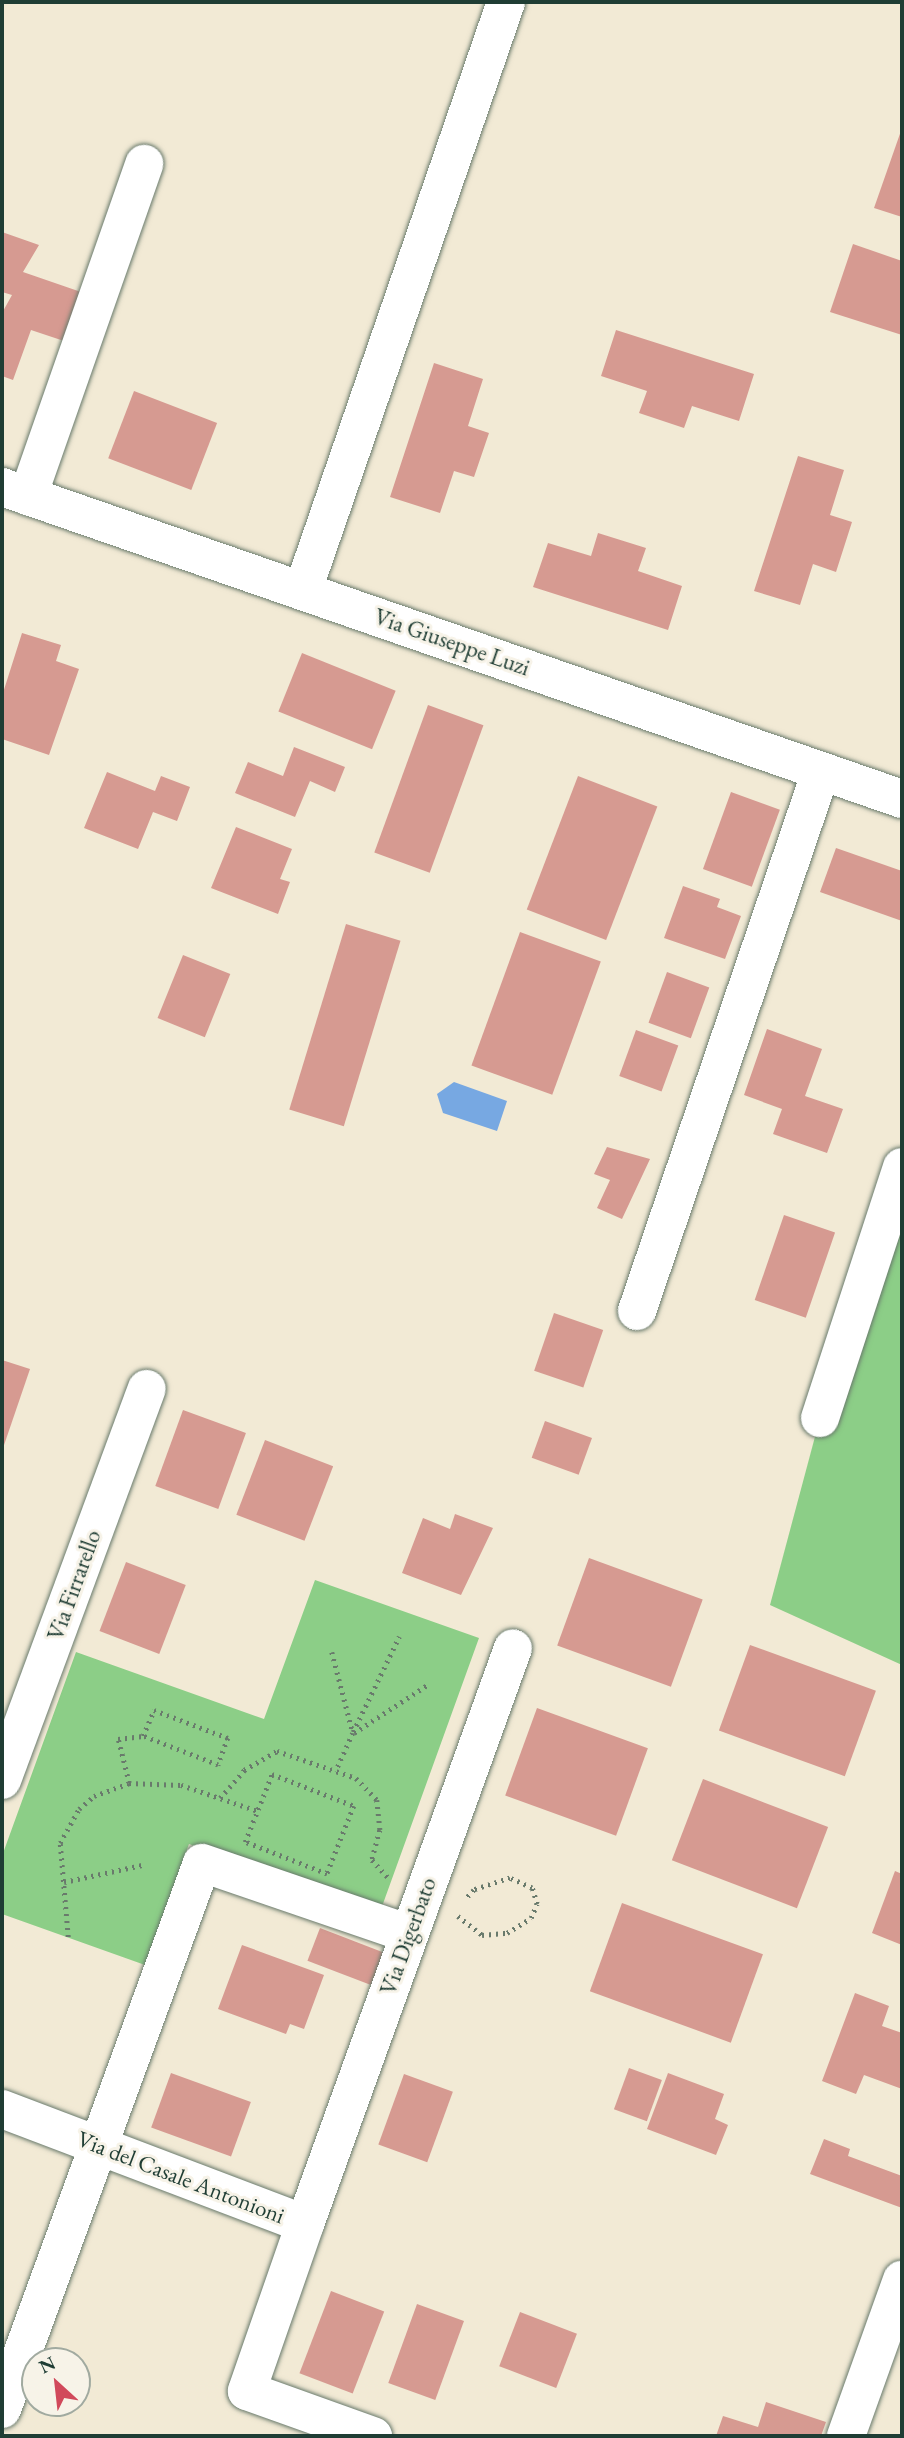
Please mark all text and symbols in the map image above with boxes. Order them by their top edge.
street label: Via Giuseppe Luzi [371,602,533,682]
street label: Via Firrarello [41,1526,107,1644]
street label: Via Digerbato [374,1873,442,1999]
street label: Via del Casale Antonioni [73,2125,289,2229]
north arrow [21,2347,91,2417]
text: N [35,2350,60,2379]

